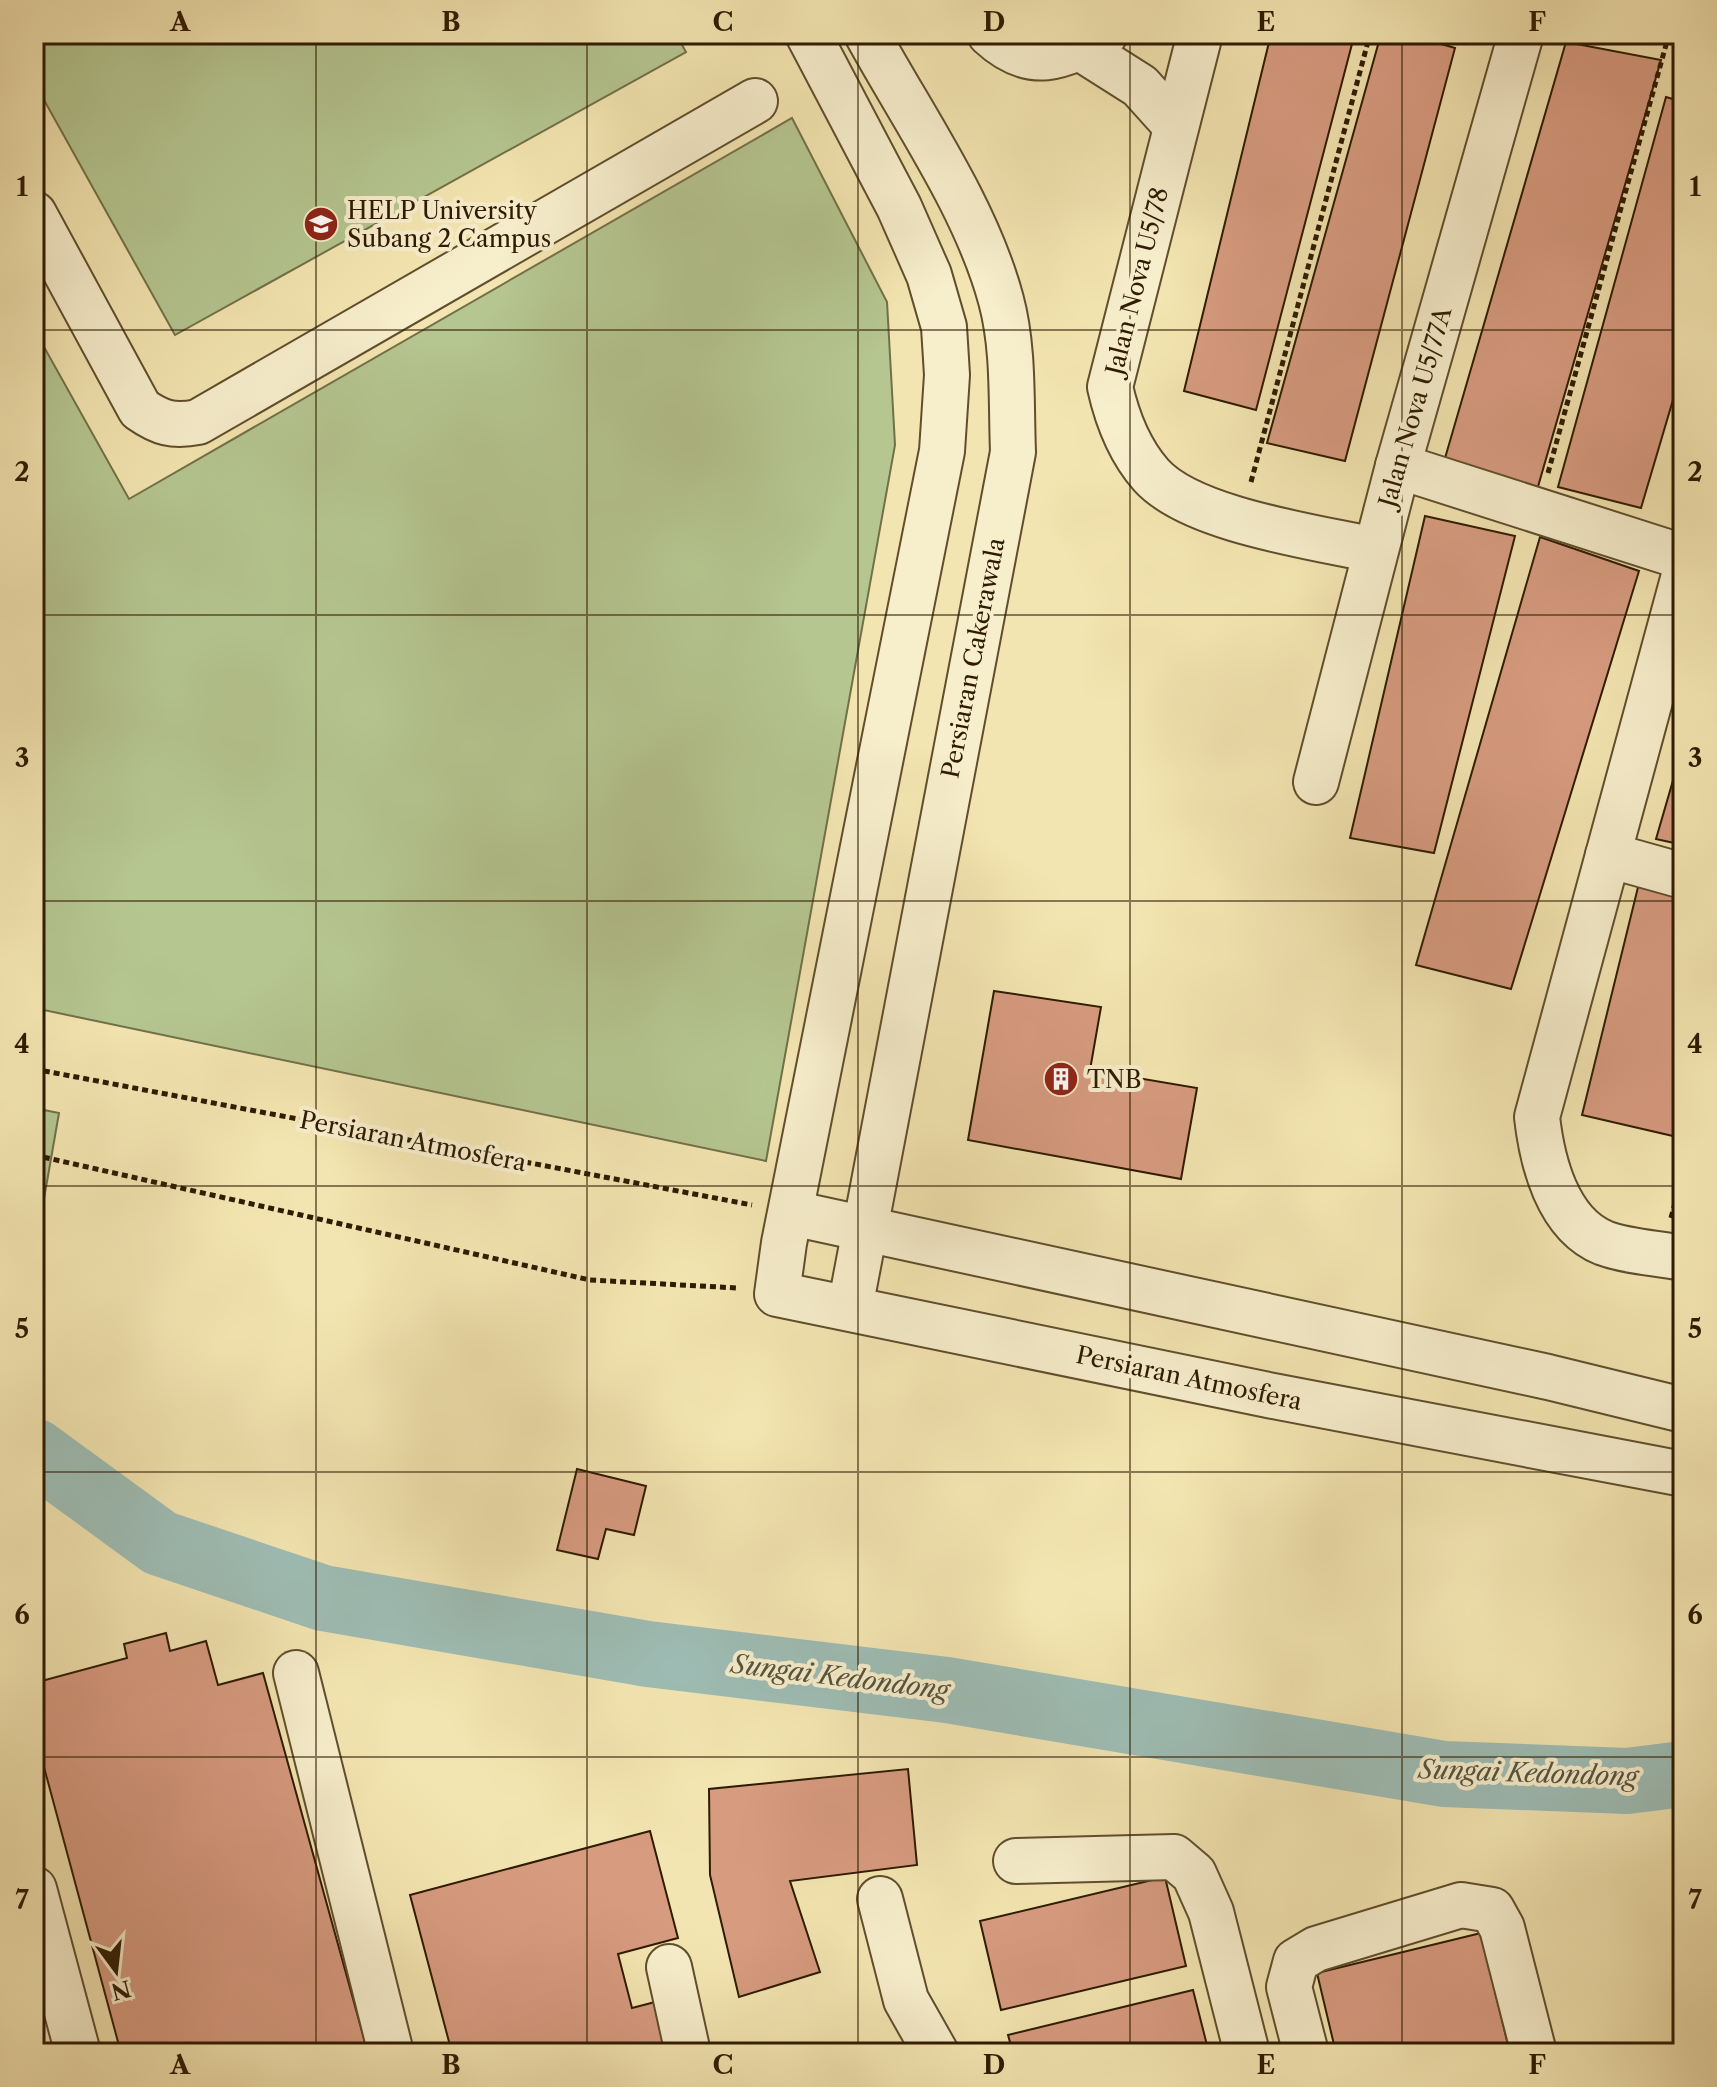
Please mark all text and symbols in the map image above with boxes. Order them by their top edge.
text: A [169,6,191,38]
text: B [441,6,461,38]
text: C [713,6,733,38]
text: D [983,6,1005,38]
text: E [1257,6,1275,38]
text: F [1528,6,1546,38]
text: 1 [16,171,28,203]
text: 1 [1689,171,1701,203]
street label: Jalan Nova U5/78 [1099,184,1174,382]
place label: HELP University Subang 2 Campus [347,196,551,253]
school or university icon: HELP University Subang 2 Campus [302,205,340,243]
street label: Jalan Nova U5/77A [1371,302,1458,514]
text: 2 [14,456,30,488]
text: 2 [1687,456,1703,488]
street label: Persiaran Cakerawala [935,535,1011,781]
text: 3 [15,742,29,774]
text: 3 [1688,742,1702,774]
text: 4 [14,1028,30,1060]
text: 4 [1687,1028,1703,1060]
building icon: TNB [1042,1060,1080,1098]
place label: TNB [1087,1065,1142,1094]
street label: Persiaran Atmosfera [297,1105,529,1177]
text: 5 [15,1313,29,1345]
text: 5 [1688,1313,1702,1345]
street label: Persiaran Atmosfera [1073,1340,1305,1416]
text: 6 [14,1599,30,1631]
text: 6 [1687,1599,1703,1631]
water label: Sungai Kedondong [727,1648,953,1707]
water label: Sungai Kedondong [1416,1753,1641,1793]
text: 7 [15,1884,29,1916]
text: 7 [1688,1884,1702,1916]
north arrow [76,1931,156,2011]
text: N [108,1974,134,2005]
text: A [169,2049,191,2081]
text: B [441,2049,461,2081]
text: C [713,2049,733,2081]
text: D [983,2049,1005,2081]
text: E [1257,2049,1275,2081]
text: F [1528,2049,1546,2081]

